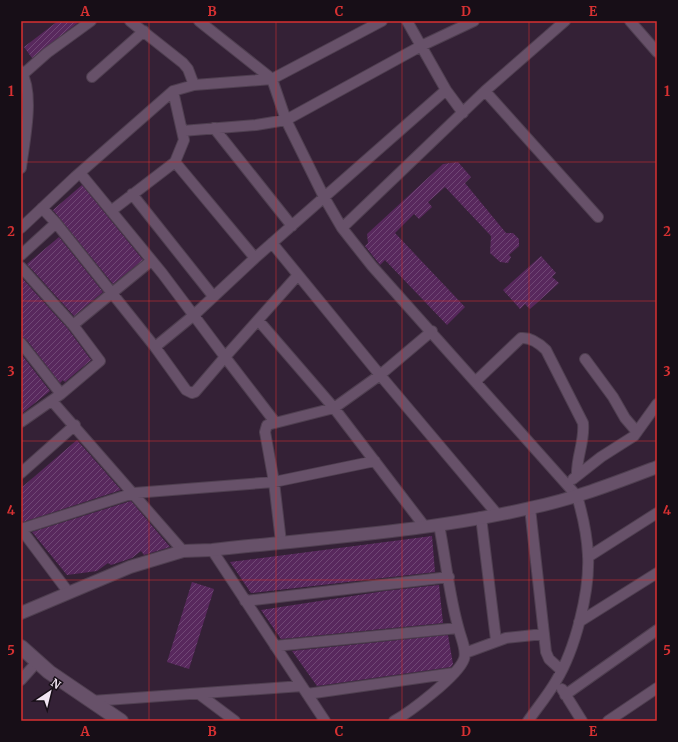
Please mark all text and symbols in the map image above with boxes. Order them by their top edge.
text: A [79,3,90,20]
text: B [207,3,217,20]
text: C [335,3,344,20]
text: D [461,3,471,20]
text: E [589,3,598,20]
text: 1 [8,83,14,100]
text: 1 [664,83,670,100]
text: 2 [7,223,15,240]
text: 2 [663,223,671,240]
text: 3 [7,363,15,380]
text: 3 [663,363,671,380]
text: 4 [7,502,16,519]
text: 4 [663,502,672,519]
text: 5 [7,642,15,659]
text: 5 [663,642,671,659]
north arrow [30,672,70,712]
text: N [48,676,64,692]
text: A [79,723,90,740]
text: B [207,723,217,740]
text: C [335,723,344,740]
text: D [461,723,471,740]
text: E [589,723,598,740]

